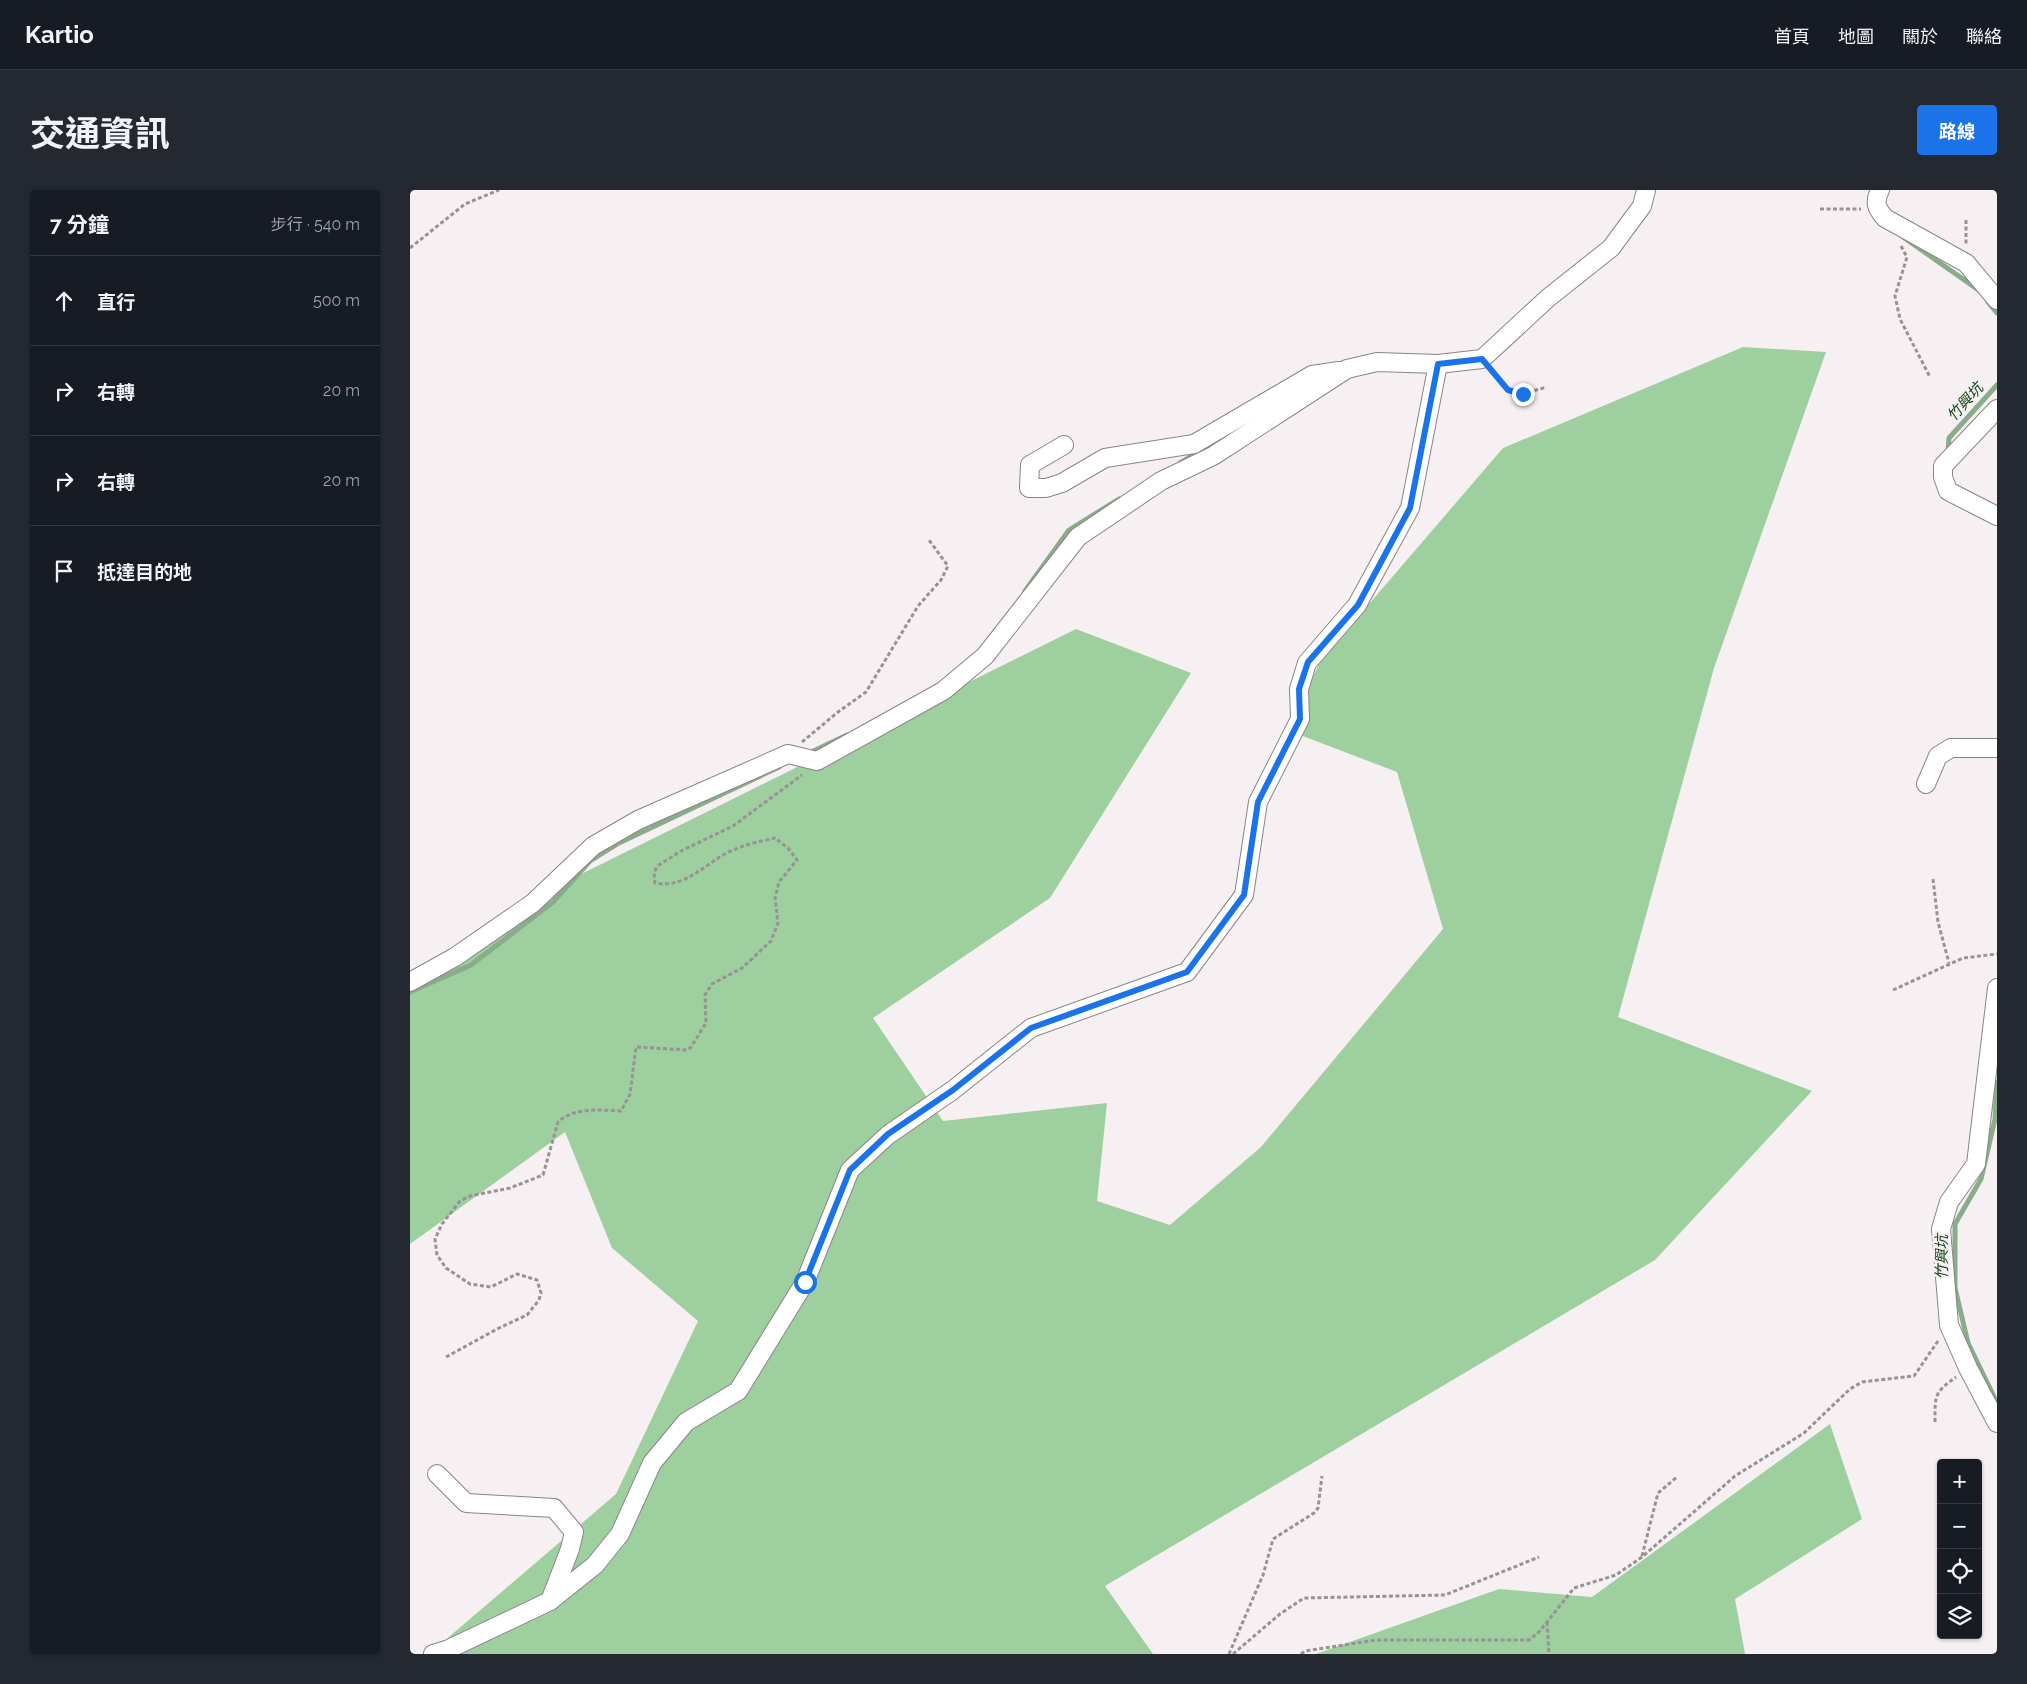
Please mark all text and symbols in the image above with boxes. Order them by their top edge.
text: Kartio [25,20,94,49]
text: 首頁 [1774,26,1810,47]
text: 地圖 [1838,26,1874,47]
text: 關於 [1902,26,1938,47]
text: 聯絡 [1966,26,2002,47]
button: 路線 [1917,105,1997,155]
text: 交通資訊 [30,113,170,154]
text: 7 分鐘 [50,212,109,237]
text: 步行 · 540 m [271,215,360,234]
icon: ahead [50,287,78,315]
text: 直行 [97,291,135,313]
text: 500 m [313,291,360,310]
icon: right [50,377,78,405]
water label: 竹興坑 [1943,378,1988,425]
text: 右轉 [97,381,135,403]
text: 20 m [323,381,360,400]
route end [1512,383,1535,406]
icon: right [50,467,78,495]
text: 右轉 [97,471,135,493]
text: 20 m [323,471,360,490]
icon: arrive [50,557,78,585]
text: 抵達目的地 [97,561,192,583]
water label: 竹興坑 [1933,1233,1951,1280]
route start [794,1271,817,1294]
map controls [1937,1459,1982,1639]
button: + [1937,1459,1982,1504]
button: − [1937,1504,1982,1549]
button: locate [1937,1549,1982,1594]
button: layers [1937,1594,1982,1639]

